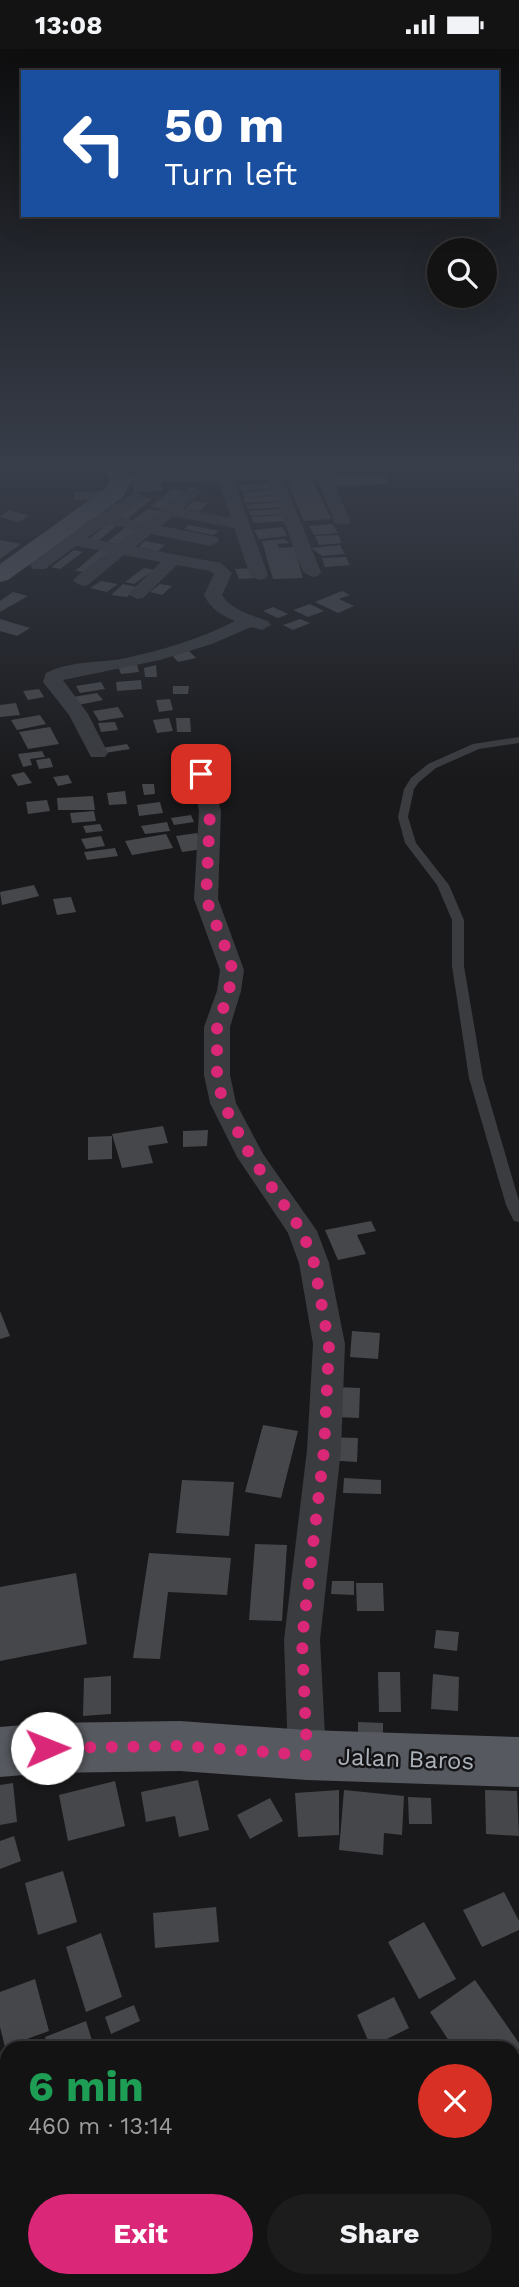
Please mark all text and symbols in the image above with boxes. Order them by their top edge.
text: 13:08 [35,10,103,40]
text: 50 m [164,96,284,154]
icon: left [49,98,140,189]
text: Turn left [164,155,297,193]
map controls [427,238,497,308]
button: search [427,238,497,308]
pin [171,744,231,804]
icon: arrive [182,755,220,793]
position arrow [10,1711,84,1785]
street label: Jalan Baros [337,1743,475,1775]
text: 6 min [28,2062,144,2111]
button: close [418,2064,492,2138]
text: 460 m · 13:14 [28,2113,173,2140]
button: Exit [28,2194,253,2274]
button: Share [267,2194,492,2274]

